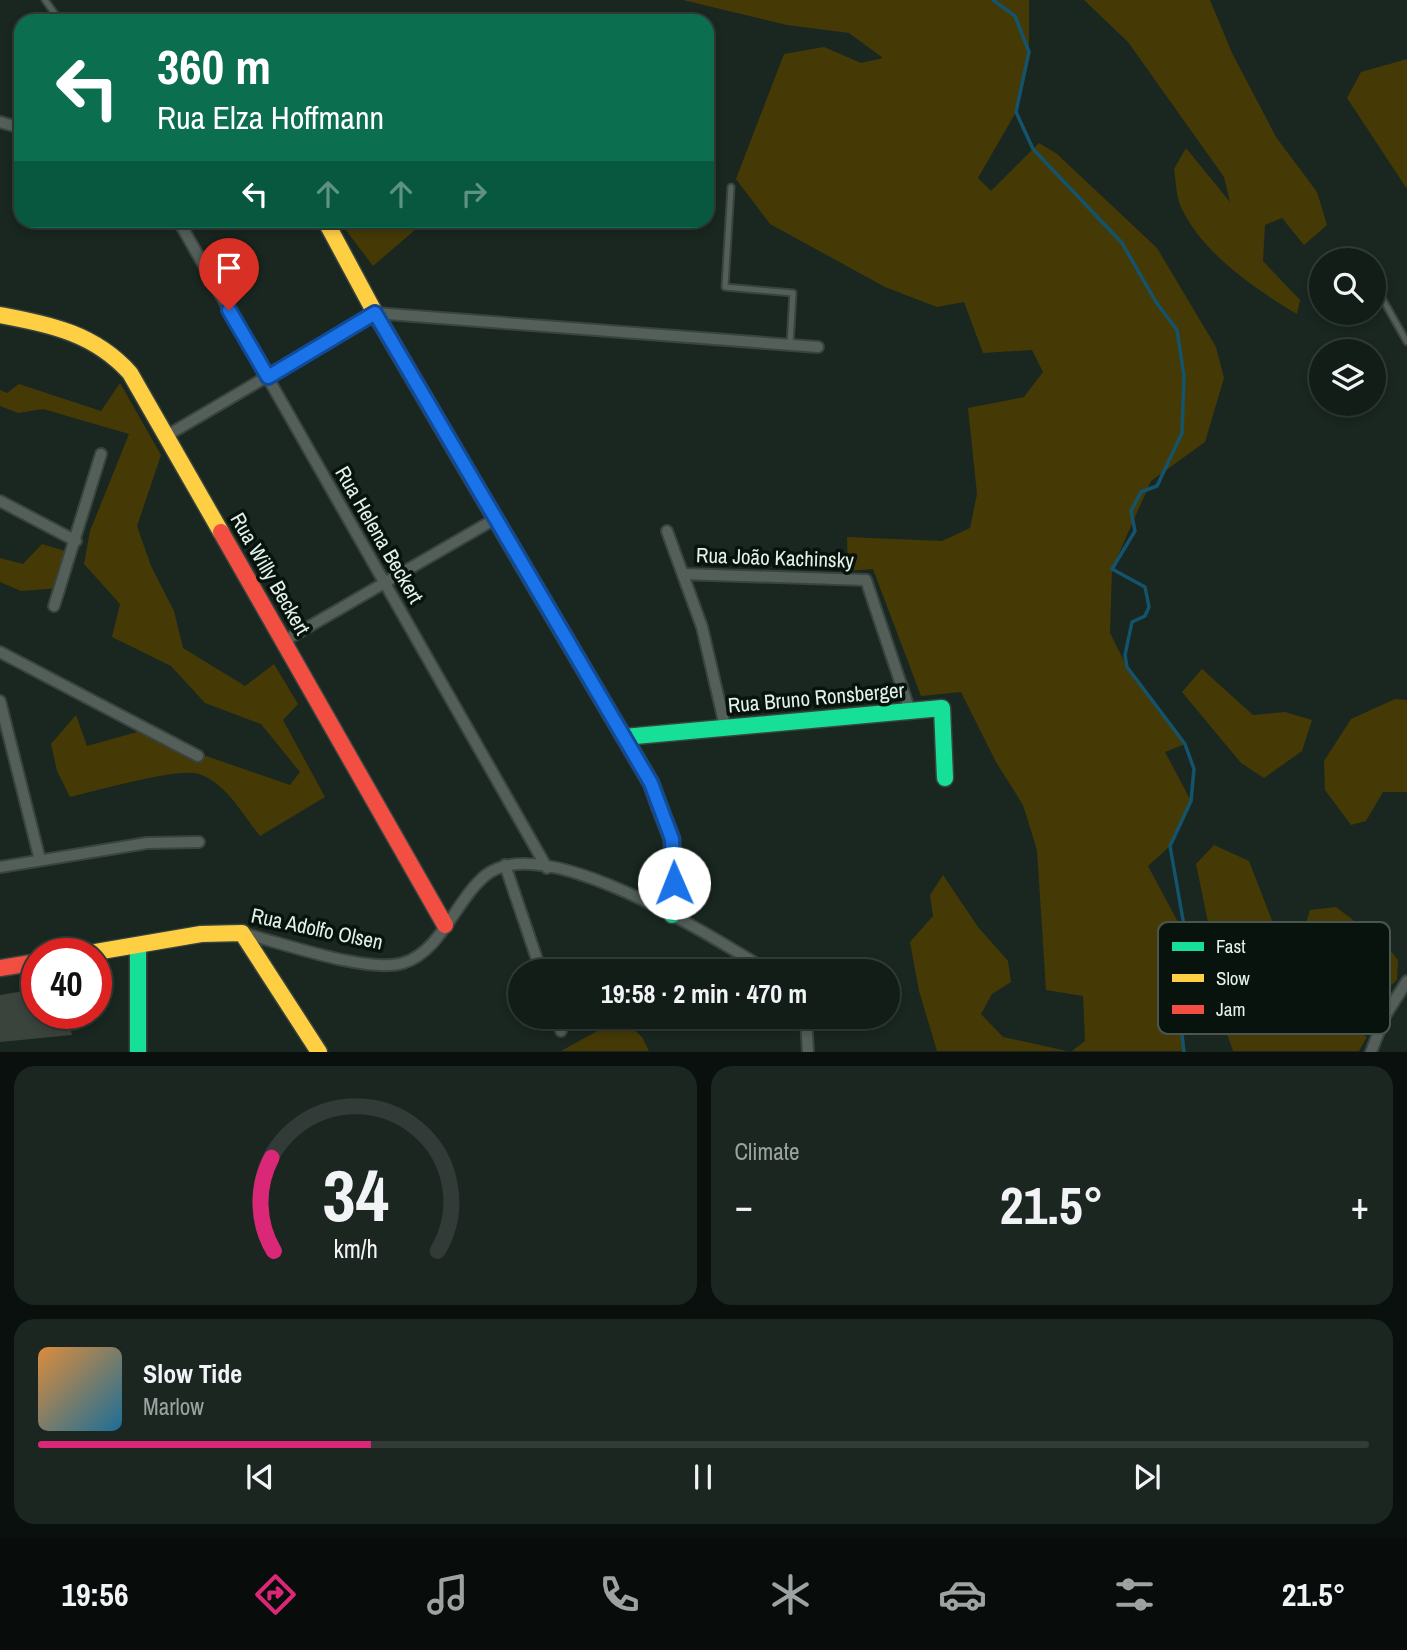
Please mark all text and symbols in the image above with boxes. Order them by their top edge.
text: 360 m [157,33,271,99]
icon: left [42,42,133,133]
text: Rua Elza Hoffmann [157,96,384,139]
icon: left [236,175,274,213]
icon: ahead [309,175,347,213]
icon: ahead [382,175,420,213]
icon: right [455,175,493,213]
pin [199,238,259,310]
map controls [1309,248,1386,416]
button: search [1309,248,1386,325]
icon: arrive [210,249,248,287]
button: layers [1309,339,1386,416]
street label: Rua Helena Beckert [328,461,431,609]
street label: Rua Willy Beckert [224,507,317,640]
street label: Rua João Kachinsky [696,540,855,575]
street label: Rua Bruno Ronsberger [726,675,906,720]
position arrow [637,846,711,920]
street label: Rua Adolfo Olsen [249,900,386,957]
legend [1158,922,1390,1034]
text: Fast [1216,933,1246,959]
speed limit sign: 40 [21,938,112,1029]
text: Slow [1216,965,1251,991]
text: 19:58 · 2 min · 470 m [601,976,807,1011]
text: Jam [1216,996,1245,1022]
text: Climate [735,1136,799,1167]
text: 34 [322,1147,388,1245]
text: 21.5° [1000,1170,1104,1240]
text: − [735,1180,753,1231]
text: + [1351,1180,1369,1231]
text: km/h [333,1232,377,1266]
text: Slow Tide [143,1356,242,1391]
text: Marlow [143,1391,204,1422]
icon: previous [241,1458,279,1496]
icon: pause [684,1458,722,1496]
icon: next [1128,1458,1166,1496]
icon: directions [251,1570,300,1619]
icon: music [423,1570,472,1619]
icon: phone [595,1570,644,1619]
icon: climate [766,1570,815,1619]
icon: car [938,1570,987,1619]
icon: filters [1110,1570,1159,1619]
text: 19:56 [61,1573,128,1616]
text: 21.5° [1282,1573,1346,1616]

